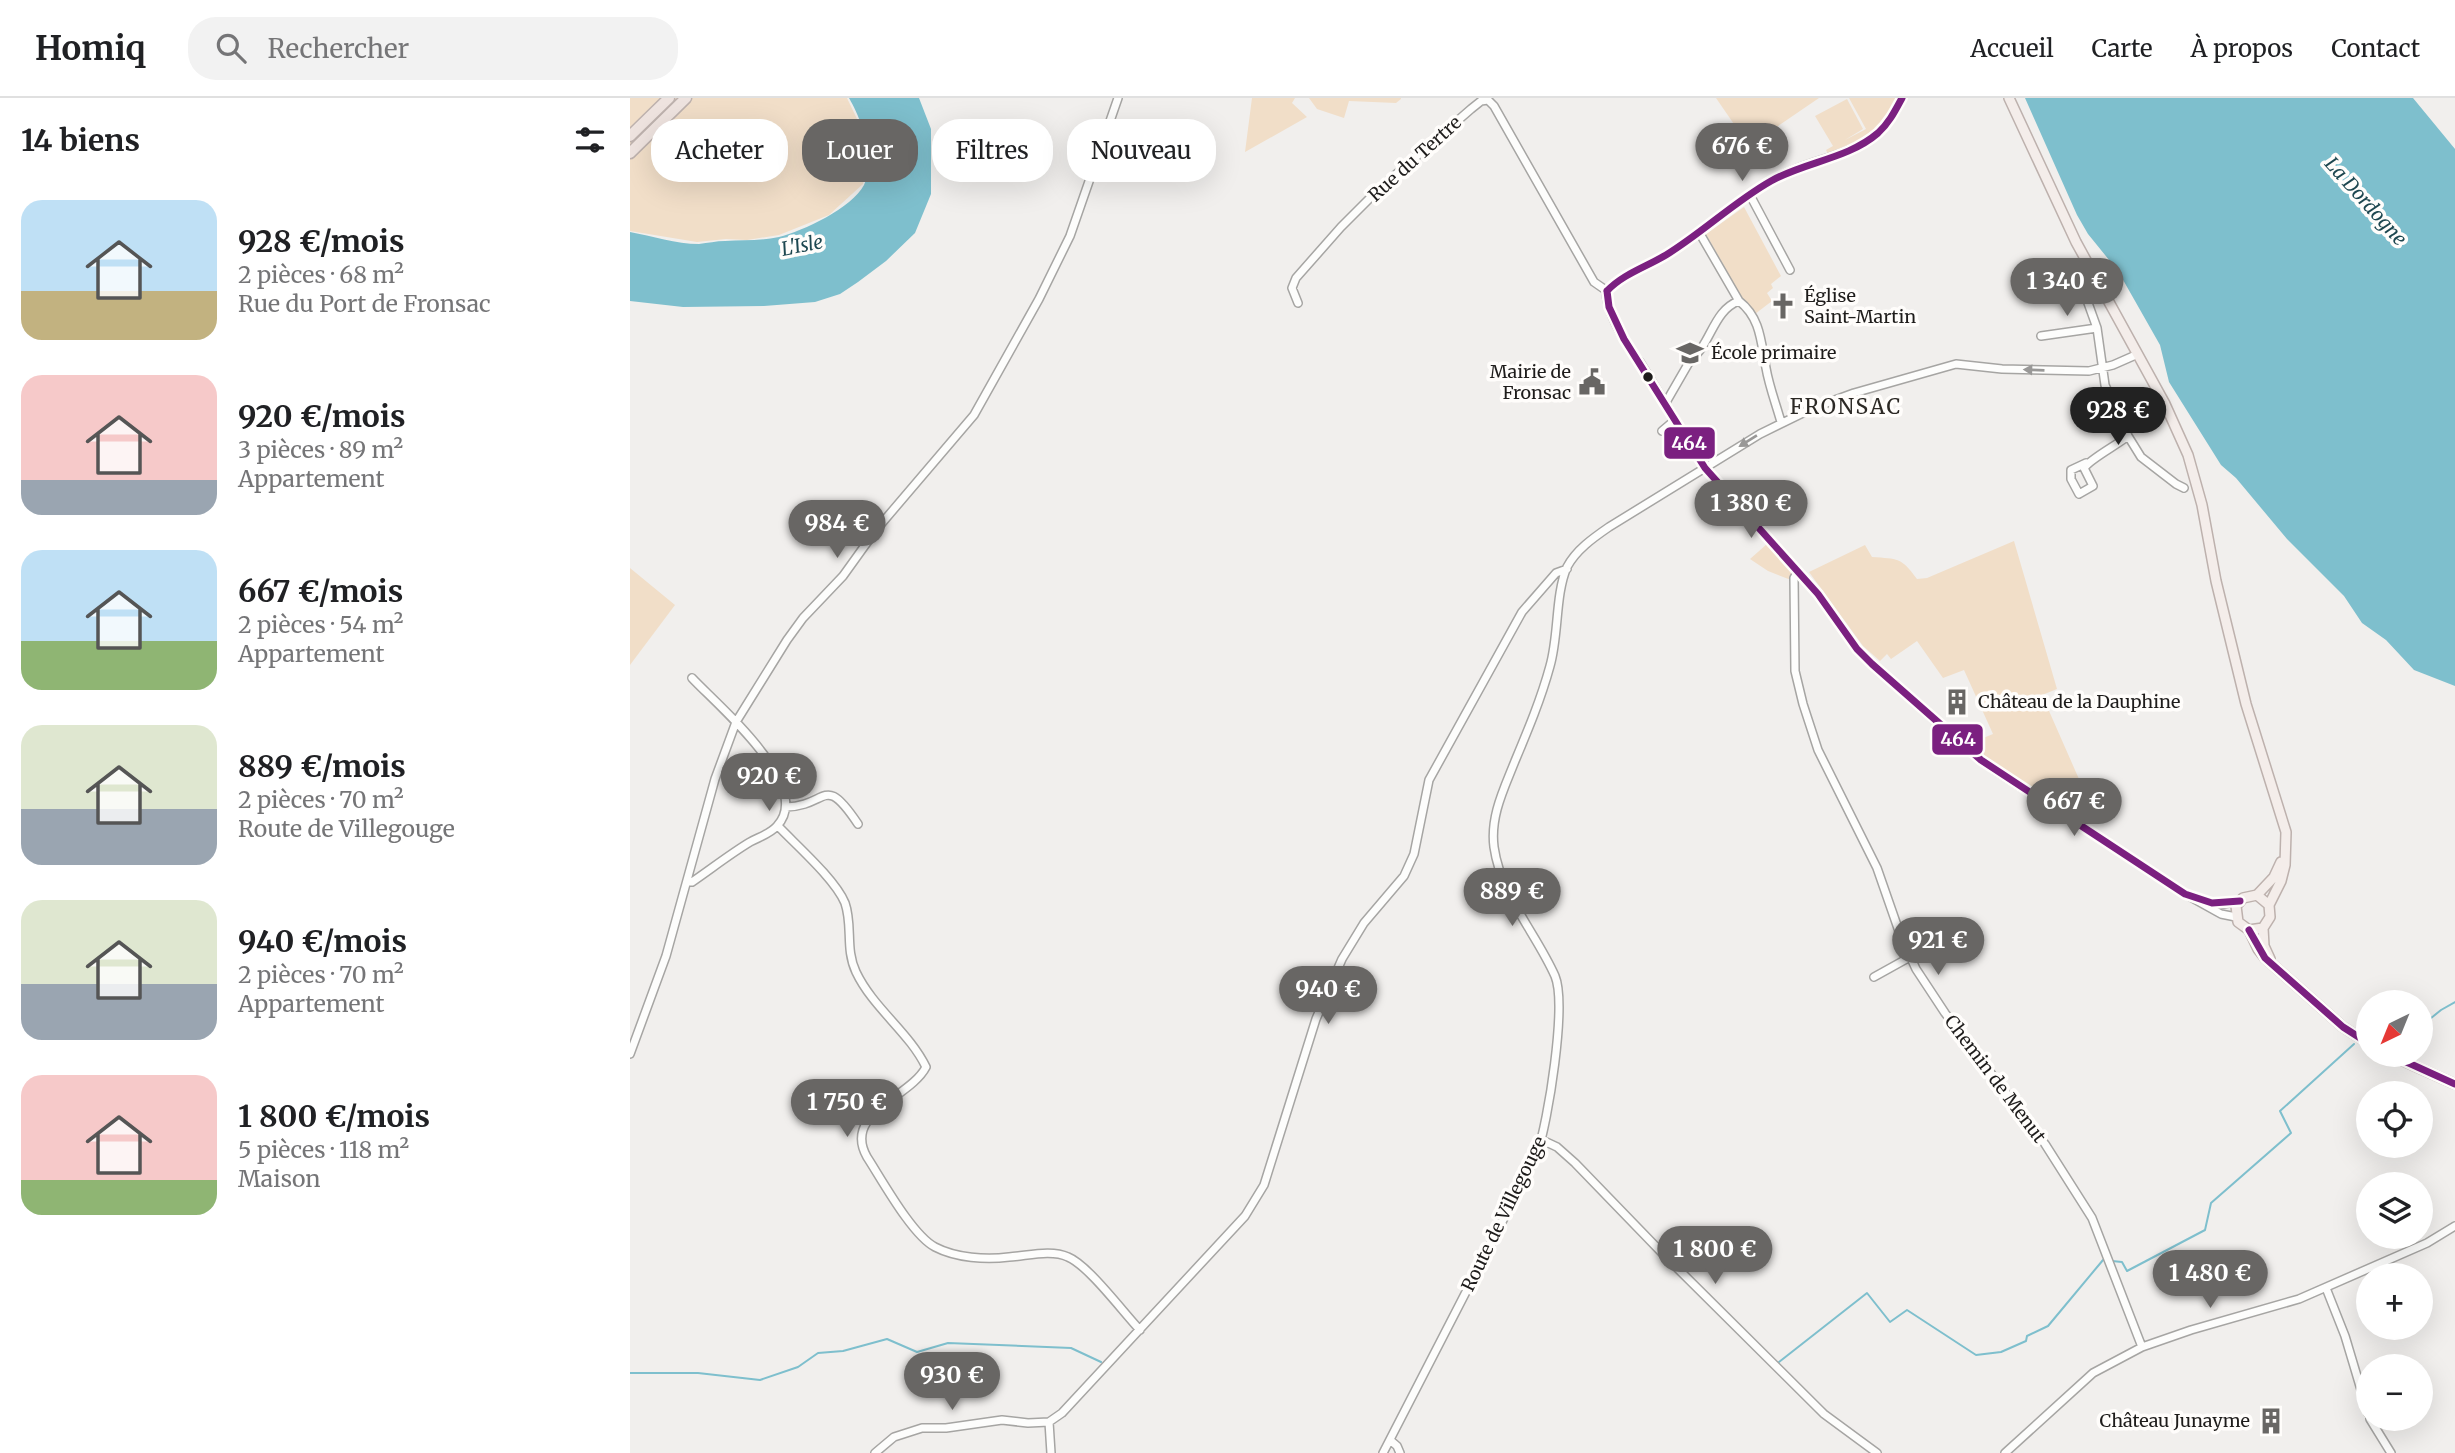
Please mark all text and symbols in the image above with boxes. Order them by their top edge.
search box [188,17,678,80]
text: Homiq [35,28,146,69]
icon: search [212,29,250,67]
text: Rechercher [268,32,409,65]
text: Accueil [1970,33,2054,64]
text: Carte [2092,33,2153,64]
text: À propos [2191,33,2293,64]
text: Contact [2331,33,2420,64]
street label: Rue du Tertre [1363,111,1466,206]
chip: Acheter [651,119,788,182]
chip: Louer [802,119,918,182]
chip: Filtres [932,119,1053,182]
chip: Nouveau [1067,119,1216,182]
text: 14 biens [21,121,140,159]
icon: filters [571,121,609,159]
pin: 676 € [1693,123,1791,183]
text: 676 € [1711,131,1773,160]
water label: La Dordogne [2320,152,2412,250]
text: 928 €/mois [238,222,404,260]
icon: home [77,228,161,312]
water label: L'Isle [779,229,825,261]
pin: 1 340 € [2002,258,2132,318]
text: 2 pièces · 68 m² [238,260,404,289]
text: 1 340 € [2026,266,2108,295]
place label: Église Saint-Martin [1804,284,1916,328]
text: Rue du Port de Fronsac [238,289,491,318]
church icon: Église Saint-Martin [1768,291,1798,321]
school or university icon: École primaire [1675,338,1705,368]
place label: École primaire [1711,341,1836,364]
place label: Mairie de Fronsac [1490,360,1571,404]
one-way arrow [2023,364,2045,375]
public building icon: Mairie de Fronsac [1577,367,1607,397]
unlabelled marker [1641,370,1655,384]
pin: 928 € [2069,388,2167,447]
district label: FRONSAC [1790,393,1902,420]
text: 928 € [2086,395,2150,424]
text: 920 €/mois [238,397,405,435]
icon: home [77,403,161,487]
line badge: 464 [1663,426,1716,460]
text: 464 [1671,431,1707,455]
text: 3 pièces · 89 m² [238,435,403,464]
one-way arrow [1738,435,1758,448]
text: Appartement [238,464,384,493]
pin: 1 380 € [1686,480,1816,540]
text: 1 380 € [1711,488,1791,517]
pin: 984 € [788,500,886,560]
text: 984 € [805,508,870,537]
text: 667 €/mois [238,572,403,610]
icon: home [77,578,161,662]
text: 2 pièces · 54 m² [238,610,404,639]
text: Appartement [238,639,384,668]
building icon: Château de la Dauphine [1942,687,1972,717]
place label: Château de la Dauphine [1978,690,2180,713]
line badge: 464 [1931,723,1984,756]
text: 464 [1940,727,1976,751]
text: 889 €/mois [238,747,406,785]
icon: home [77,753,161,837]
pin: 920 € [720,754,818,813]
text: 920 € [737,761,801,790]
pin: 667 € [2025,778,2123,838]
text: 2 pièces · 70 m² [238,785,404,814]
text: 667 € [2043,786,2105,815]
text: Route de Villegouge [238,814,455,843]
pin: 889 € [1463,868,1561,928]
text: 889 € [1480,876,1544,905]
pin: 921 € [1889,918,1987,977]
text: 940 €/mois [238,922,407,960]
text: 921 € [1908,925,1968,954]
icon: home [77,928,161,1012]
text: 2 pièces · 70 m² [238,960,404,989]
pin: 940 € [1279,967,1377,1026]
text: 940 € [1295,974,1361,1003]
text: Appartement [238,989,384,1018]
north arrow [2356,990,2432,1068]
map controls [2356,990,2433,1431]
street label: Chemin de Menut [1940,1010,2051,1147]
pin: 1 750 € [782,1080,912,1139]
button: locate [2356,1081,2433,1158]
text: 1 750 € [807,1087,887,1116]
text: 1 800 €/mois [238,1097,430,1135]
icon: home [77,1103,161,1187]
street label: Route de Villegouge [1456,1133,1551,1295]
text: 5 pièces · 118 m² [238,1135,409,1164]
text: Maison [238,1164,321,1193]
button: layers [2356,1172,2433,1249]
pin: 1 800 € [1650,1226,1780,1286]
text: 1 800 € [1673,1234,1757,1263]
pin: 1 480 € [2145,1250,2275,1310]
text: 1 480 € [2169,1258,2251,1287]
button: + [2356,1263,2433,1340]
pin: 930 € [903,1352,1001,1412]
button: − [2356,1354,2433,1431]
text: 930 € [920,1360,984,1389]
building icon: Château Junayme [2256,1406,2286,1436]
place label: Château Junayme [2099,1409,2250,1432]

